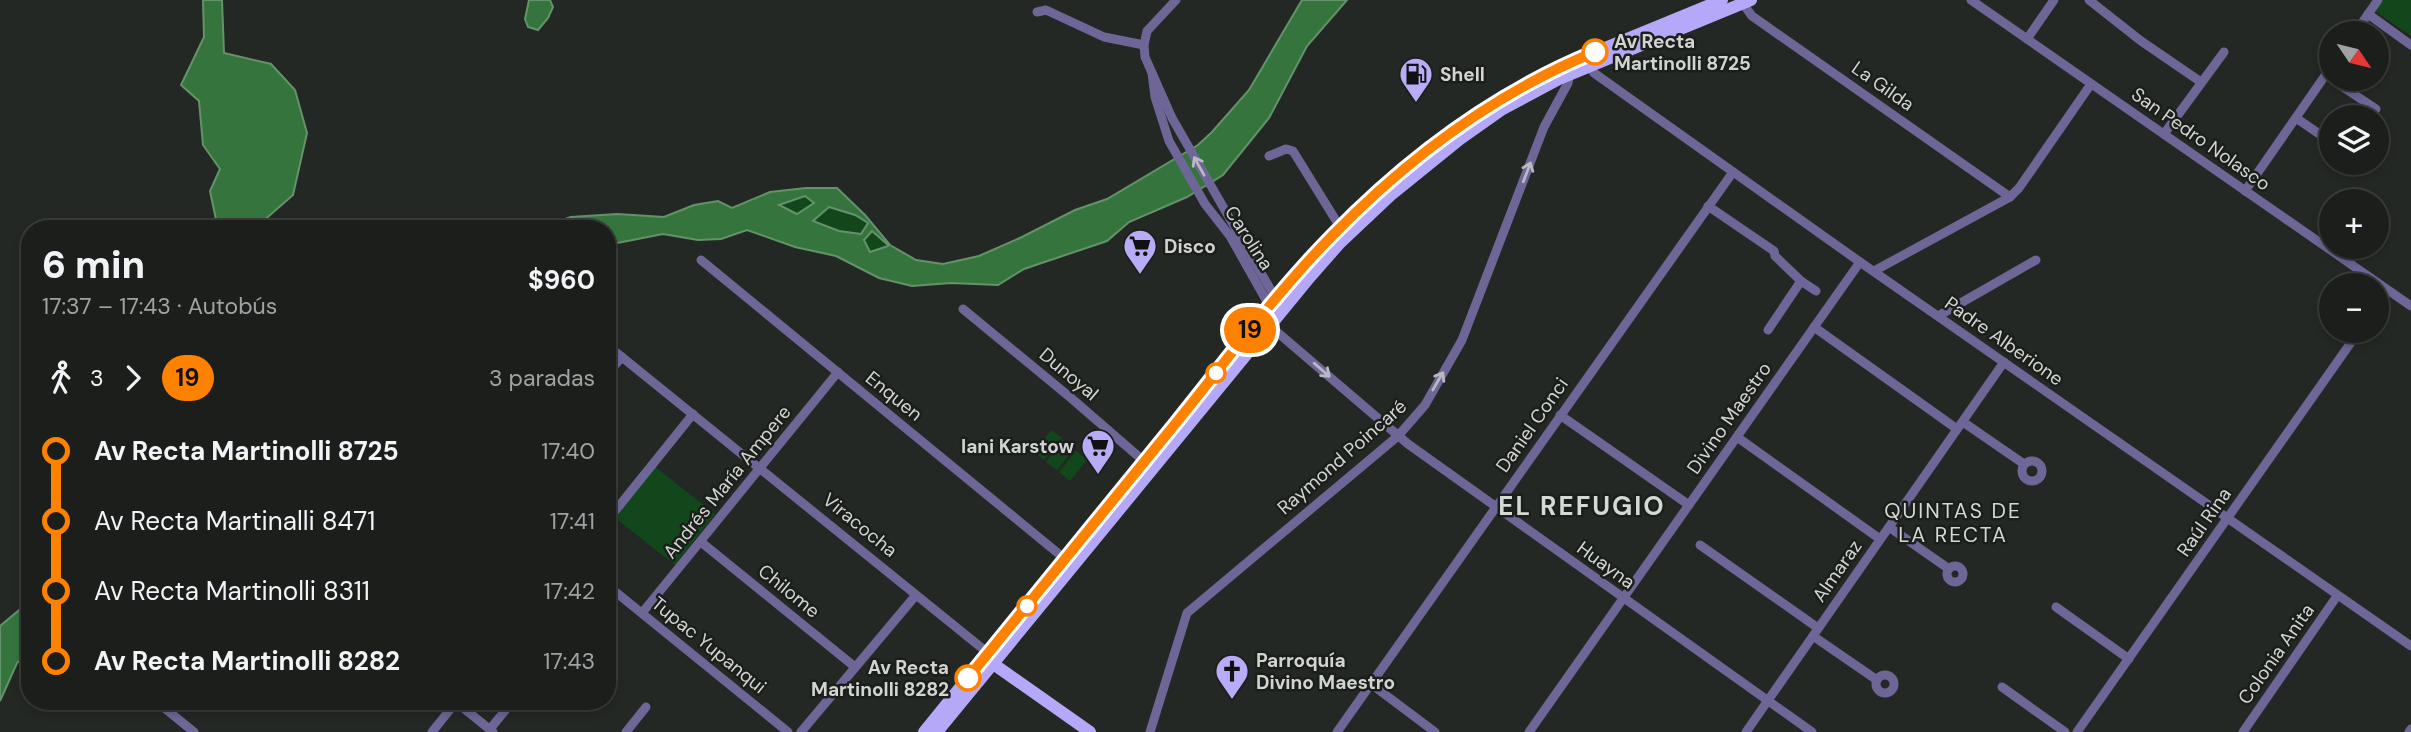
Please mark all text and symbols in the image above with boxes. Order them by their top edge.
north arrow [2319,21,2389,91]
map controls [2319,21,2389,343]
place label: Av Recta Martinolli 8725 [1614,29,1751,76]
marker: Av Recta Martinolli 8725 [1582,39,1608,65]
fuel station icon: Shell [1397,55,1435,104]
street label: La Gilda [1847,55,1919,117]
place label: Shell [1440,62,1485,87]
street label: San Pedro Nolasco [2127,82,2275,196]
button: layers [2319,105,2389,175]
one-way arrow [1192,156,1205,177]
one-way arrow [1522,162,1535,184]
button: + [2319,189,2389,259]
street label: Carolina [1219,201,1279,275]
supermarket icon: Disco [1121,227,1159,276]
place label: Disco [1164,234,1216,259]
text: 6 min [42,240,145,290]
text: $960 [528,263,595,297]
button: − [2319,273,2389,343]
text: 17:37 – 17:43 · Autobús [42,291,277,321]
street label: Padre Alberione [1940,291,2068,391]
line badge: 19 [1218,307,1282,353]
text: 19 [1238,314,1262,345]
street label: Dunoyal [1034,342,1104,406]
street label: Divino Maestro [1681,357,1777,479]
icon: walk [42,359,80,397]
icon: forward [114,359,152,397]
text: 19 [176,362,200,393]
one-way arrow [1313,362,1331,378]
text: 3 [90,363,104,393]
text: 3 paradas [489,363,595,393]
unlabelled marker [1206,363,1226,383]
street label: Enquen [860,365,928,427]
one-way arrow [1432,372,1446,392]
street label: Daniel Conci [1490,373,1574,477]
street label: Raymond Poincaré [1272,394,1412,520]
street label: Andrés María Ampere [657,400,797,564]
supermarket icon: Iani Karstow [1079,427,1117,476]
text: Av Recta Martinolli 8725 [94,434,399,468]
place label: Iani Karstow [961,434,1074,459]
text: 17:40 [541,436,595,466]
street label: Raúl Rina [2171,483,2237,561]
street label: Viracocha [818,487,902,563]
district label: EL REFUGIO [1498,489,1666,523]
district label: QUINTAS DE LA RECTA [1884,497,2022,549]
text: Av Recta Martinalli 8471 [94,504,375,538]
text: 17:41 [550,506,595,536]
street label: Almaraz [1807,535,1867,607]
street label: Huayna [1572,536,1640,594]
street label: Chilome [753,559,825,623]
text: Av Recta Martinolli 8311 [94,574,370,608]
text: 17:42 [544,576,595,606]
street label: Tupac Yupanqui [646,591,772,699]
unlabelled marker [1017,596,1037,616]
street label: Colonia Anita [2232,599,2320,709]
text: Av Recta Martinolli 8282 [94,644,400,678]
text: 17:43 [543,646,595,676]
place label: Parroquía Divino Maestro [1256,648,1395,695]
church icon: Parroquía Divino Maestro [1213,652,1251,701]
place label: Av Recta Martinolli 8282 [811,655,949,702]
marker: Av Recta Martinolli 8282 [955,665,981,691]

